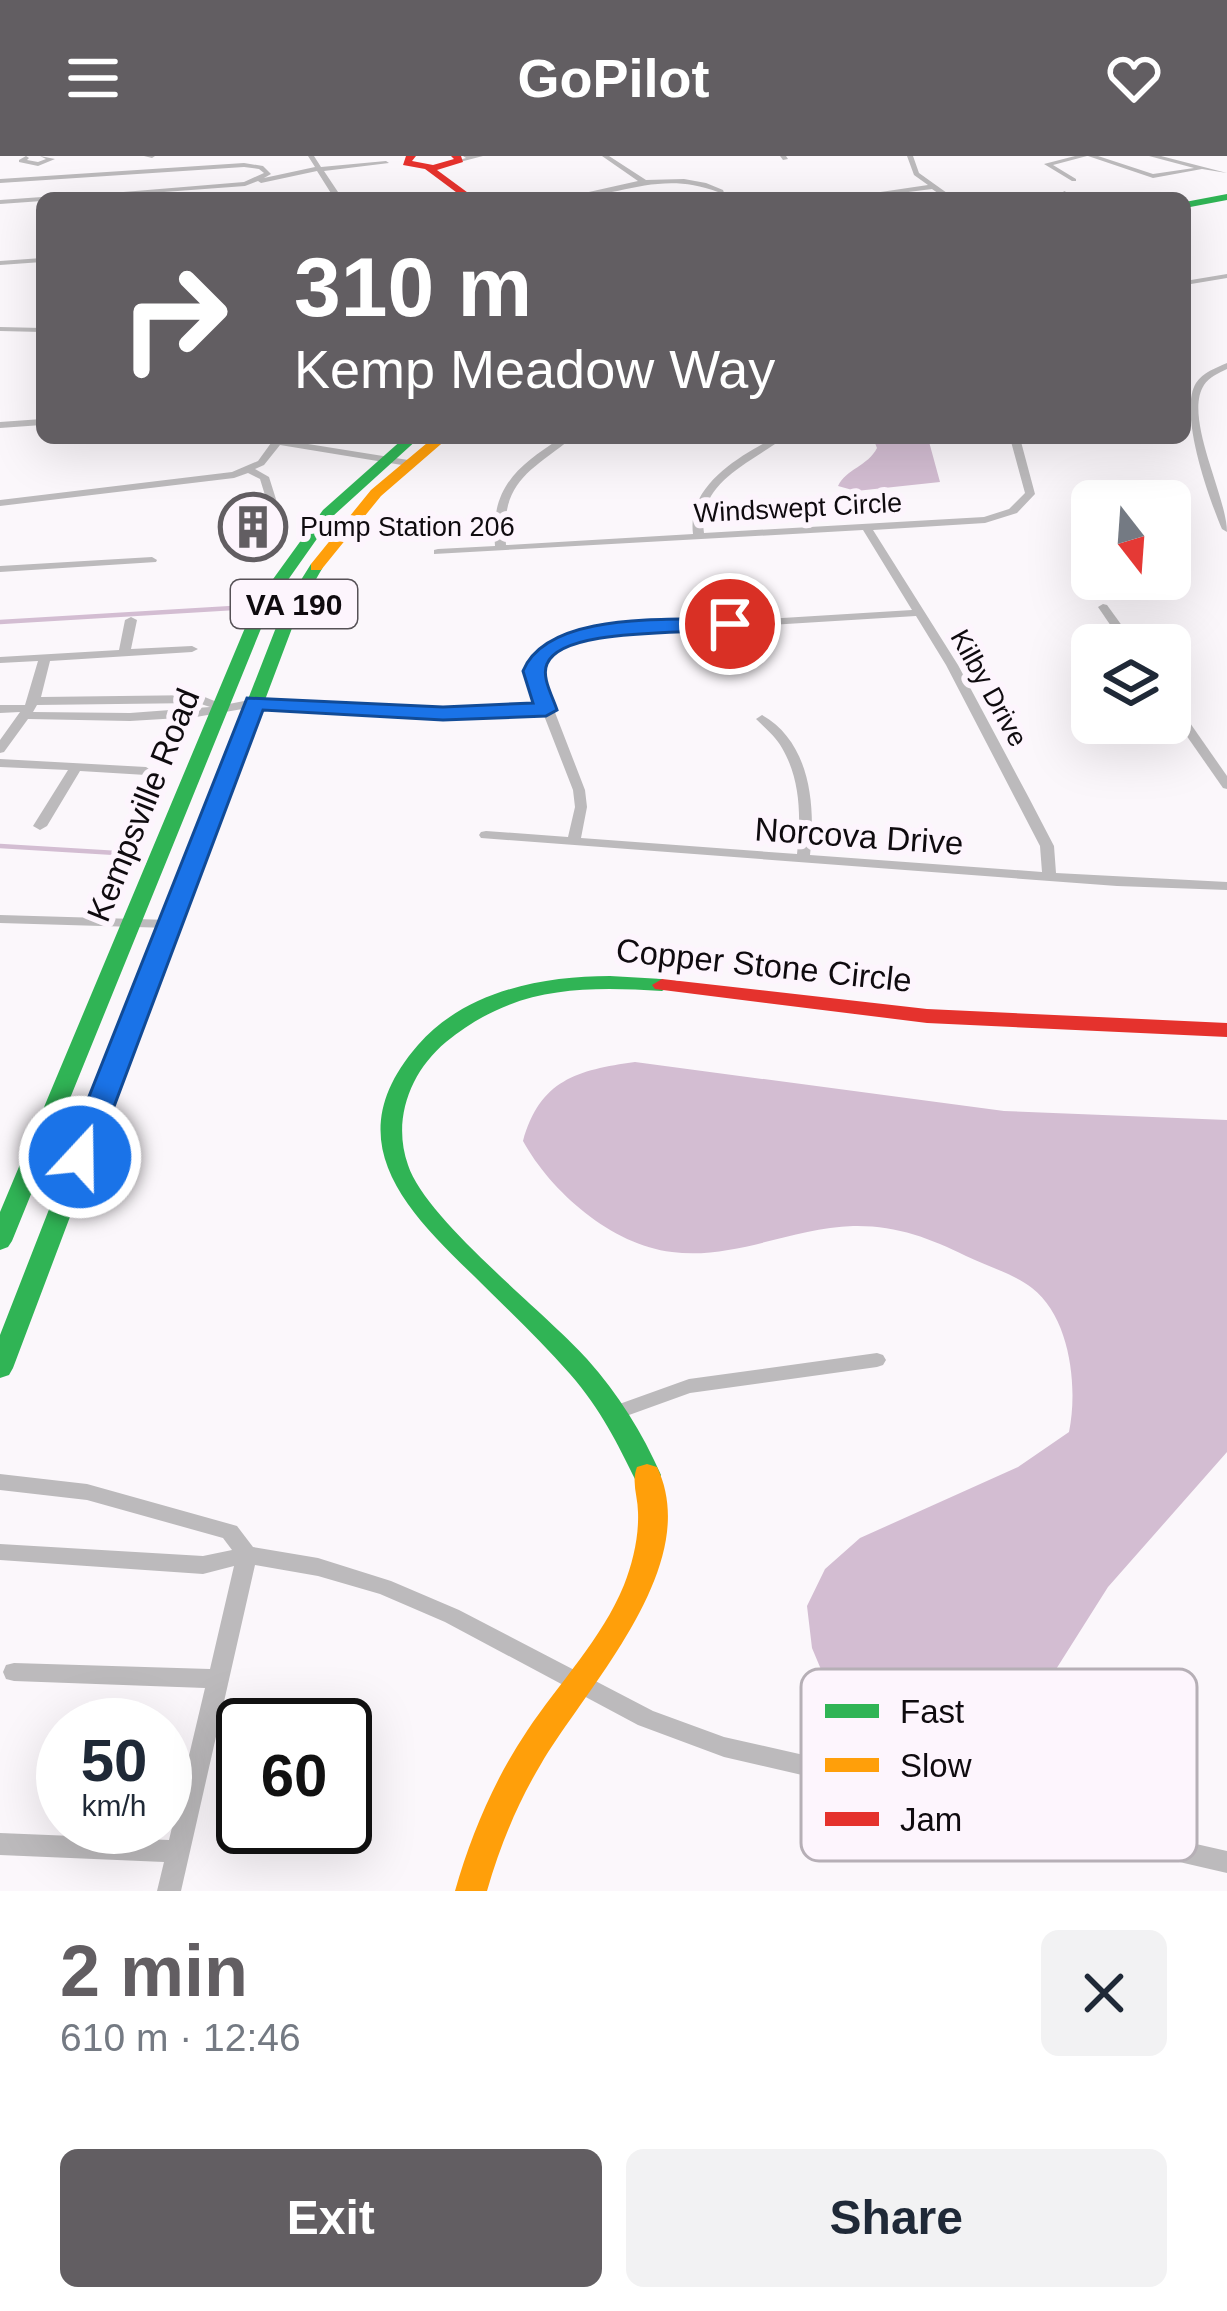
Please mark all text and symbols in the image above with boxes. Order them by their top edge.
icon: menu [60,45,126,111]
icon: heart [1101,45,1167,111]
text: GoPilot [518,48,709,108]
icon: right [96,240,252,396]
text: 310 m [294,240,532,334]
text: Kemp Meadow Way [294,339,775,399]
north arrow [1071,480,1191,600]
map controls [1071,480,1191,744]
street label: Windswept Circle [693,488,903,528]
building icon: Pump Station 206 [218,492,288,562]
place label: Pump Station 206 [300,512,515,542]
pin [679,573,781,675]
road number: VA 190 [231,580,357,628]
icon: arrive [697,591,763,657]
street label: Kilby Drive [945,624,1033,752]
button: layers [1071,624,1191,744]
street label: Kempsville Road [79,683,207,927]
street label: Norcova Drive [753,810,965,862]
street label: Copper Stone Circle [614,931,914,999]
position arrow [17,1094,143,1220]
legend [801,1669,1197,1861]
text: Fast [900,1693,964,1730]
speed limit sign: 60 [216,1698,372,1854]
text: 50 [81,1727,147,1794]
text: Slow [900,1747,972,1784]
text: km/h [81,1789,147,1822]
text: Jam [900,1801,962,1838]
button: close [1041,1930,1167,2056]
text: 2 min [60,1931,248,2011]
text: 610 m · 12:46 [60,2016,301,2059]
button: Exit [60,2149,602,2287]
button: Share [626,2149,1167,2287]

